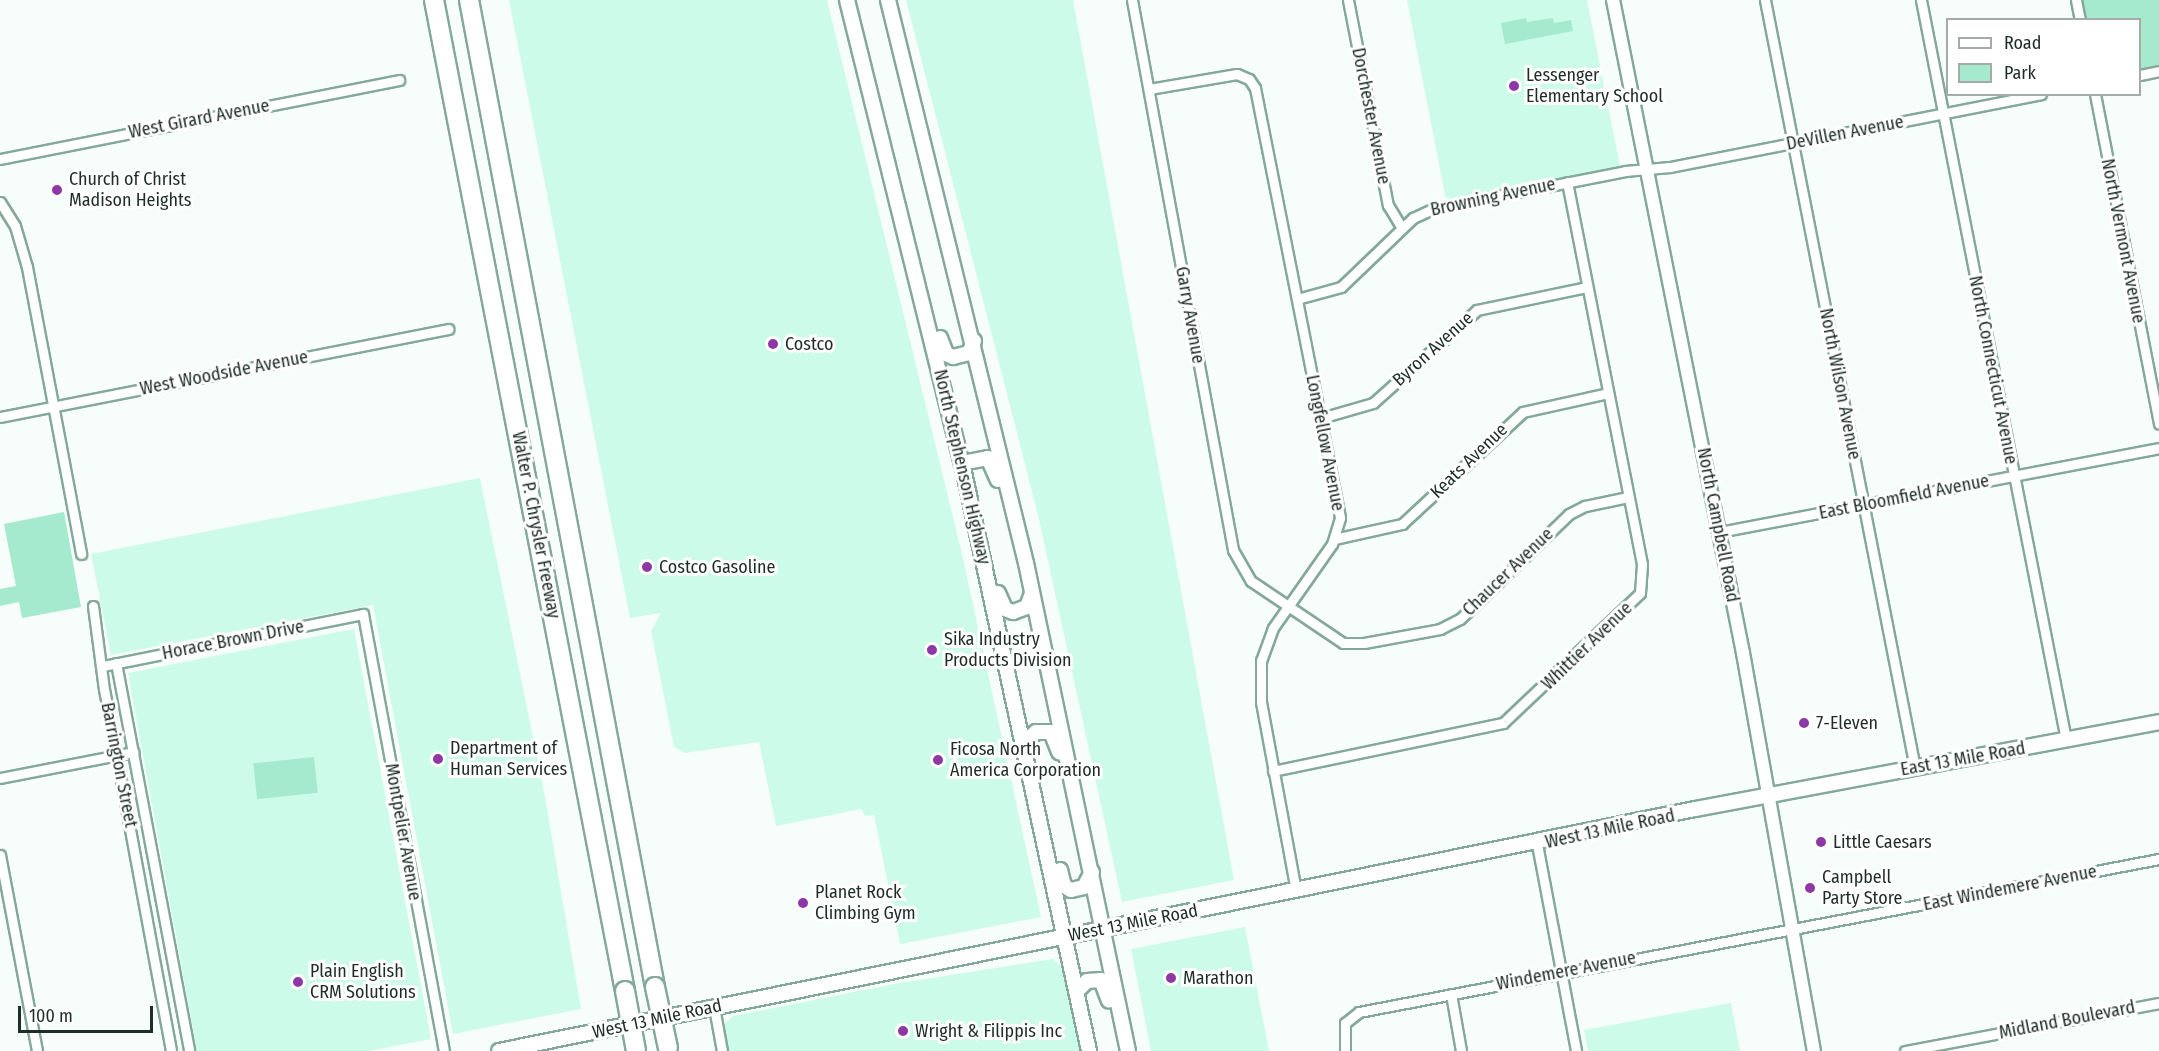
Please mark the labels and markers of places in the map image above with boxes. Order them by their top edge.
place label: Lessenger Elementary School [1526,65,1663,107]
marker: Lessenger Elementary School [1507,79,1521,93]
place label: Church of Christ Madison Heights [69,169,192,212]
marker: Church of Christ Madison Heights [50,183,64,197]
place label: Costco [785,333,833,355]
marker: Costco [766,337,780,351]
place label: Costco Gasoline [659,556,775,578]
marker: Costco Gasoline [640,560,654,574]
place label: Sika Industry Products Division [944,629,1072,672]
marker: Sika Industry Products Division [925,643,939,657]
place label: 7-Eleven [1816,712,1878,734]
marker: 7-Eleven [1797,716,1811,730]
place label: Department of Human Services [450,738,567,780]
place label: Ficosa North America Corporation [950,739,1101,782]
marker: Department of Human Services [431,752,445,766]
marker: Ficosa North America Corporation [931,753,945,767]
place label: Little Caesars [1833,831,1932,853]
marker: Little Caesars [1814,835,1828,849]
place label: Campbell Party Store [1822,867,1902,910]
marker: Campbell Party Store [1803,881,1817,895]
place label: Planet Rock Climbing Gym [815,882,916,924]
marker: Planet Rock Climbing Gym [796,896,810,910]
place label: Plain English CRM Solutions [310,961,416,1004]
place label: Marathon [1183,967,1253,989]
marker: Marathon [1164,971,1178,985]
marker: Plain English CRM Solutions [291,975,305,989]
place label: Wright & Filippis Inc [915,1020,1062,1042]
marker: Wright & Filippis Inc [896,1024,910,1038]

